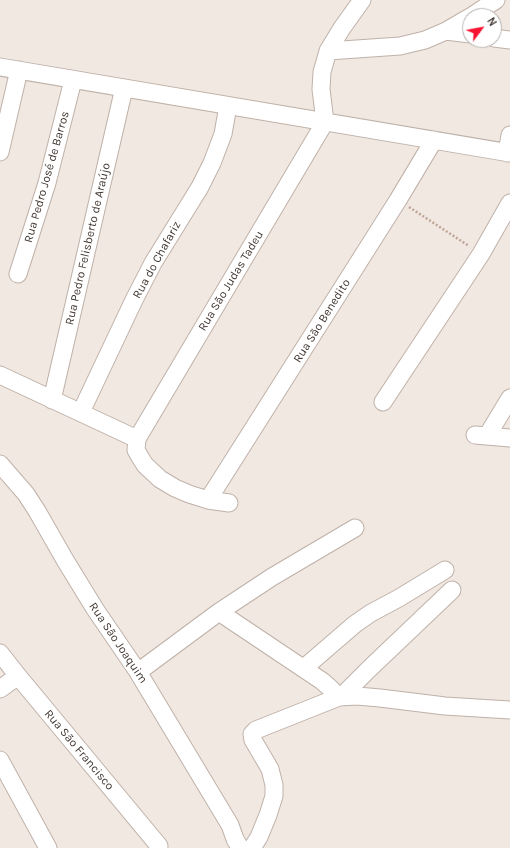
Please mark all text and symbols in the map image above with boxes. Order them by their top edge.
north arrow [462,8,502,48]
text: N [484,15,499,29]
street label: Rua Pedro José de Barros [21,110,73,244]
street label: Rua Pedro Felisberto de Araújo [62,161,114,327]
street label: Rua do Chafariz [130,219,184,301]
street label: Rua São Judas Tadeu [195,228,267,334]
street label: Rua São Benedito [290,276,354,366]
street label: Rua São Joaquim [86,600,150,686]
street label: Rua São Francisco [41,707,117,793]

